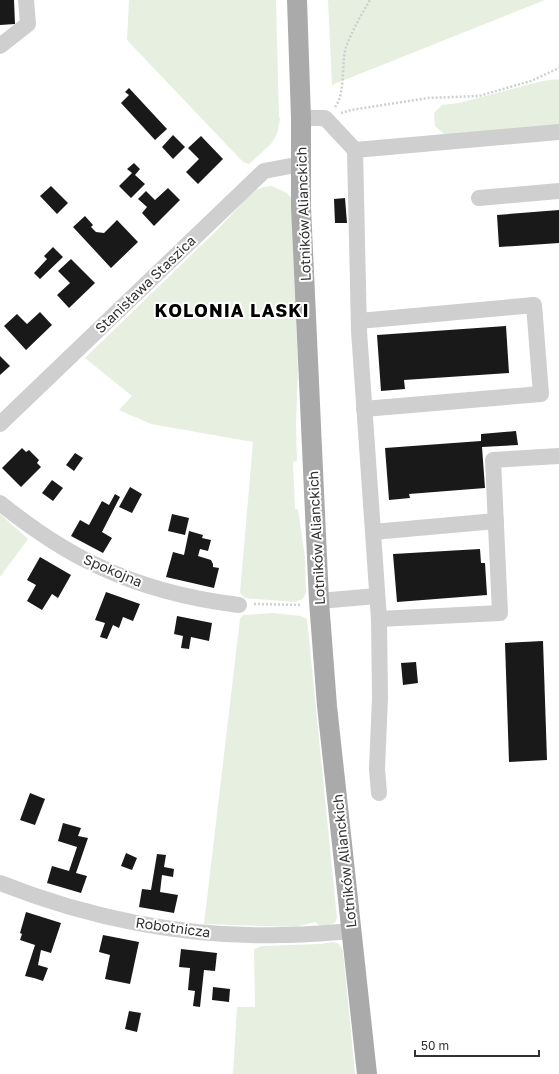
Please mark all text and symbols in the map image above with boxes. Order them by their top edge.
street label: Lotników Alianckich [292,147,314,281]
street label: Stanisława Staszica [91,232,199,336]
district label: KOLONIA LASKI [154,299,310,321]
street label: Lotników Alianckich [304,470,328,606]
street label: Spokojna [81,550,145,590]
street label: Lotników Alianckich [329,793,359,929]
street label: Robotnicza [134,913,212,941]
scale bar [415,1032,539,1058]
text: 50 m [421,1038,449,1053]

